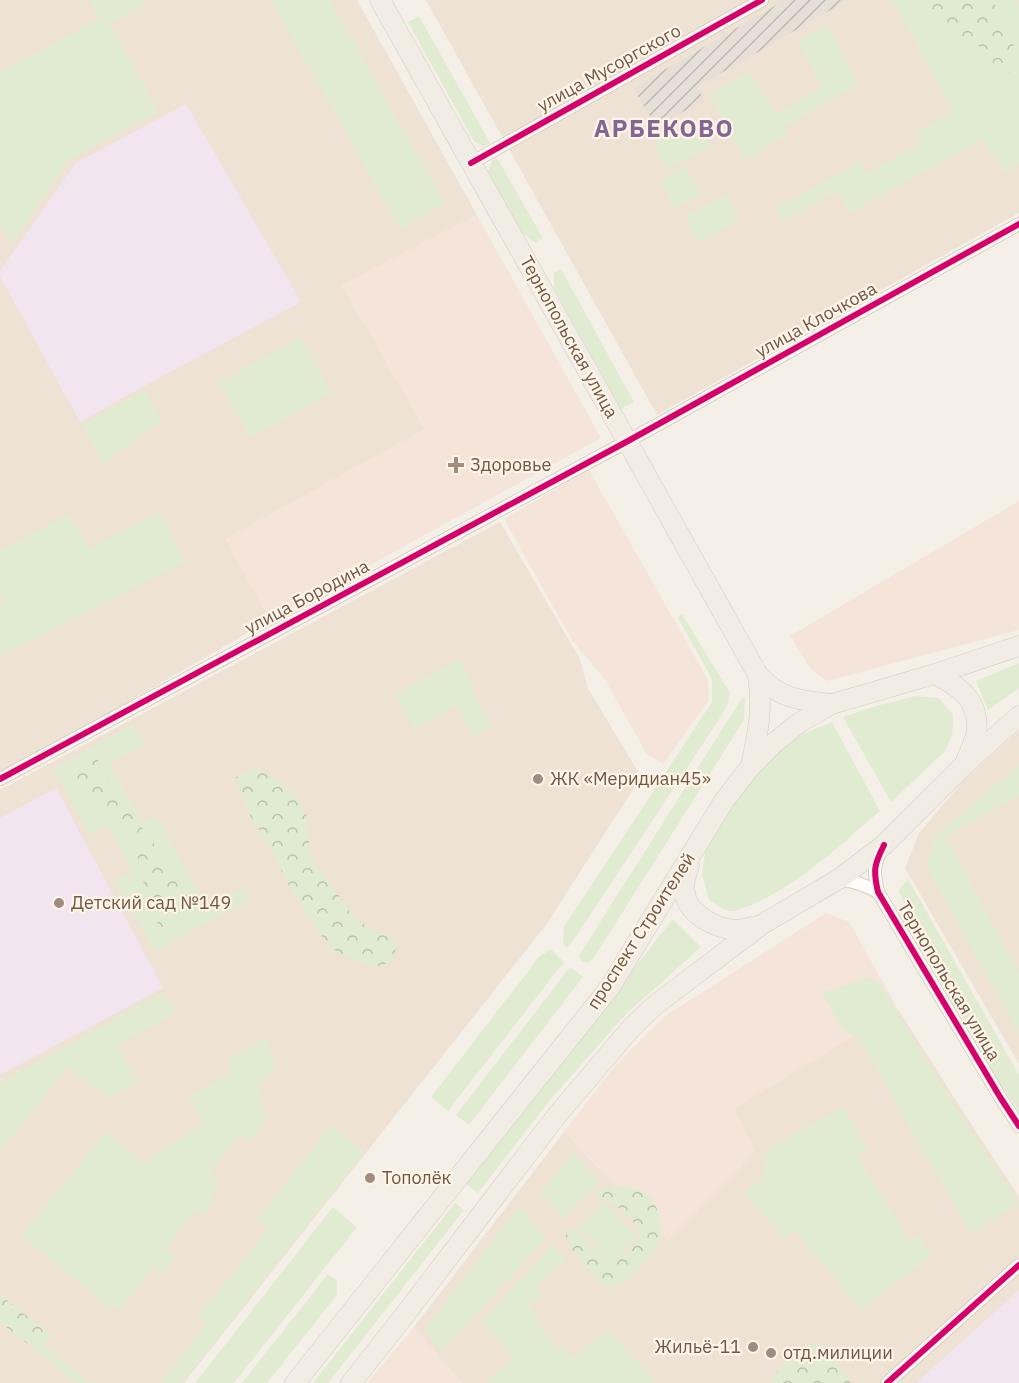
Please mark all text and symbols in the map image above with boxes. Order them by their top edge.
street label: улица Мусоргского [533,19,685,117]
district label: АРБЕКОВО [594,112,734,144]
street label: Тернопольская улица [515,252,624,422]
street label: улица Клочкова [751,277,881,362]
place label: Здоровье [470,453,551,476]
marker: Здоровье [447,456,465,474]
street label: улица Бородина [241,554,373,639]
place label: ЖК «Меридиан45» [550,767,711,790]
marker: ЖК «Меридиан45» [531,772,545,786]
street label: проспект Строителей [581,848,700,1013]
place label: Детский сад №149 [71,891,231,914]
marker: Детский сад №149 [52,896,66,910]
street label: Тернопольская улица [893,897,1006,1065]
place label: Тополёк [382,1166,452,1189]
marker: Тополёк [363,1171,377,1185]
place label: Жильё-11 [655,1335,741,1358]
marker: Жильё-11 [746,1340,760,1354]
place label: отд.милиции [783,1341,893,1364]
marker: отд.милиции [764,1346,778,1360]

